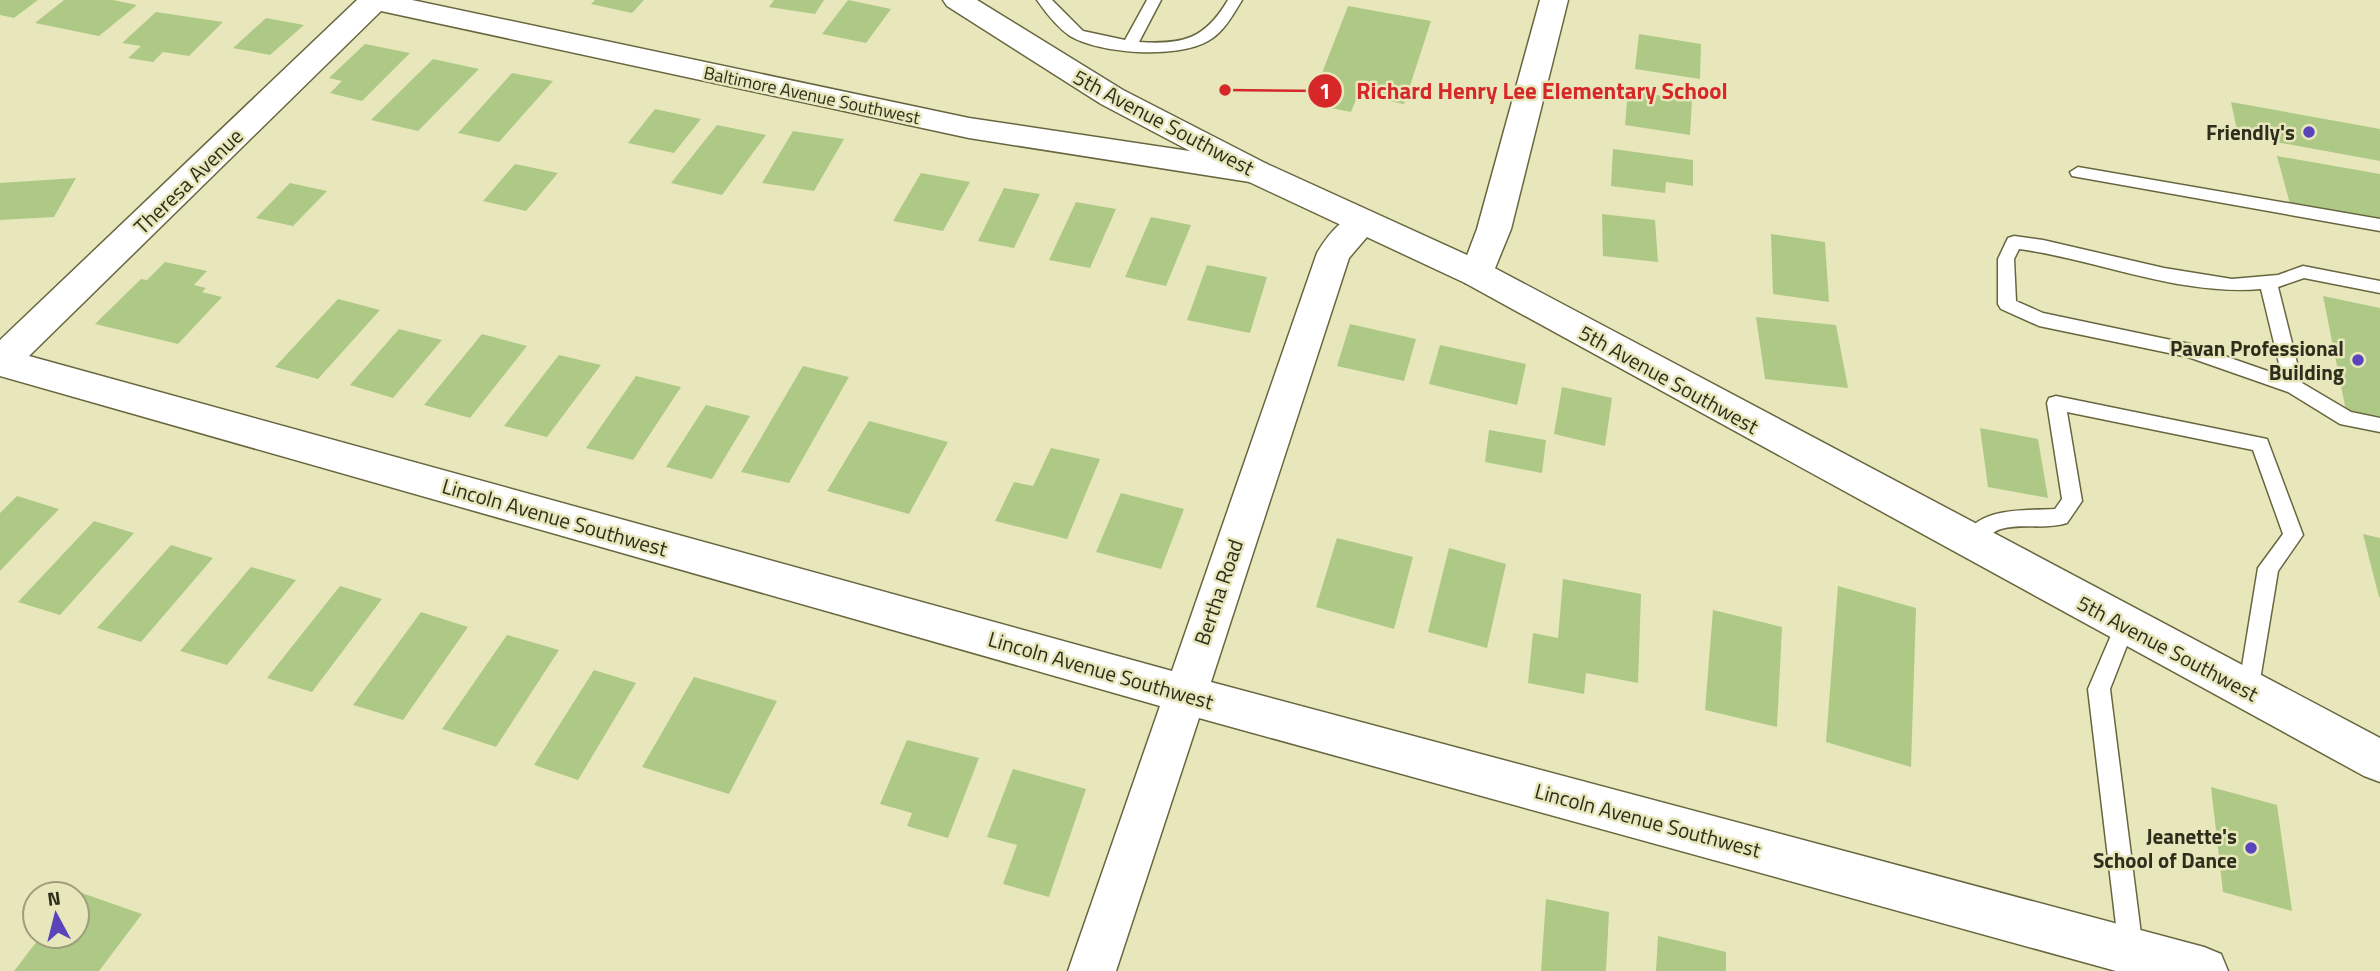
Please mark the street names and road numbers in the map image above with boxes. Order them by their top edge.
street label: Baltimore Avenue Southwest [701,59,923,131]
street label: 5th Avenue Southwest [1068,61,1261,184]
street label: Theresa Avenue [126,120,250,242]
street label: 5th Avenue Southwest [1573,316,1765,442]
street label: Lincoln Avenue Southwest [439,470,672,565]
street label: Bertha Road [1185,535,1251,649]
street label: 5th Avenue Southwest [2072,587,2265,710]
street label: Lincoln Avenue Southwest [985,623,1218,718]
street label: Lincoln Avenue Southwest [1531,774,1765,866]

